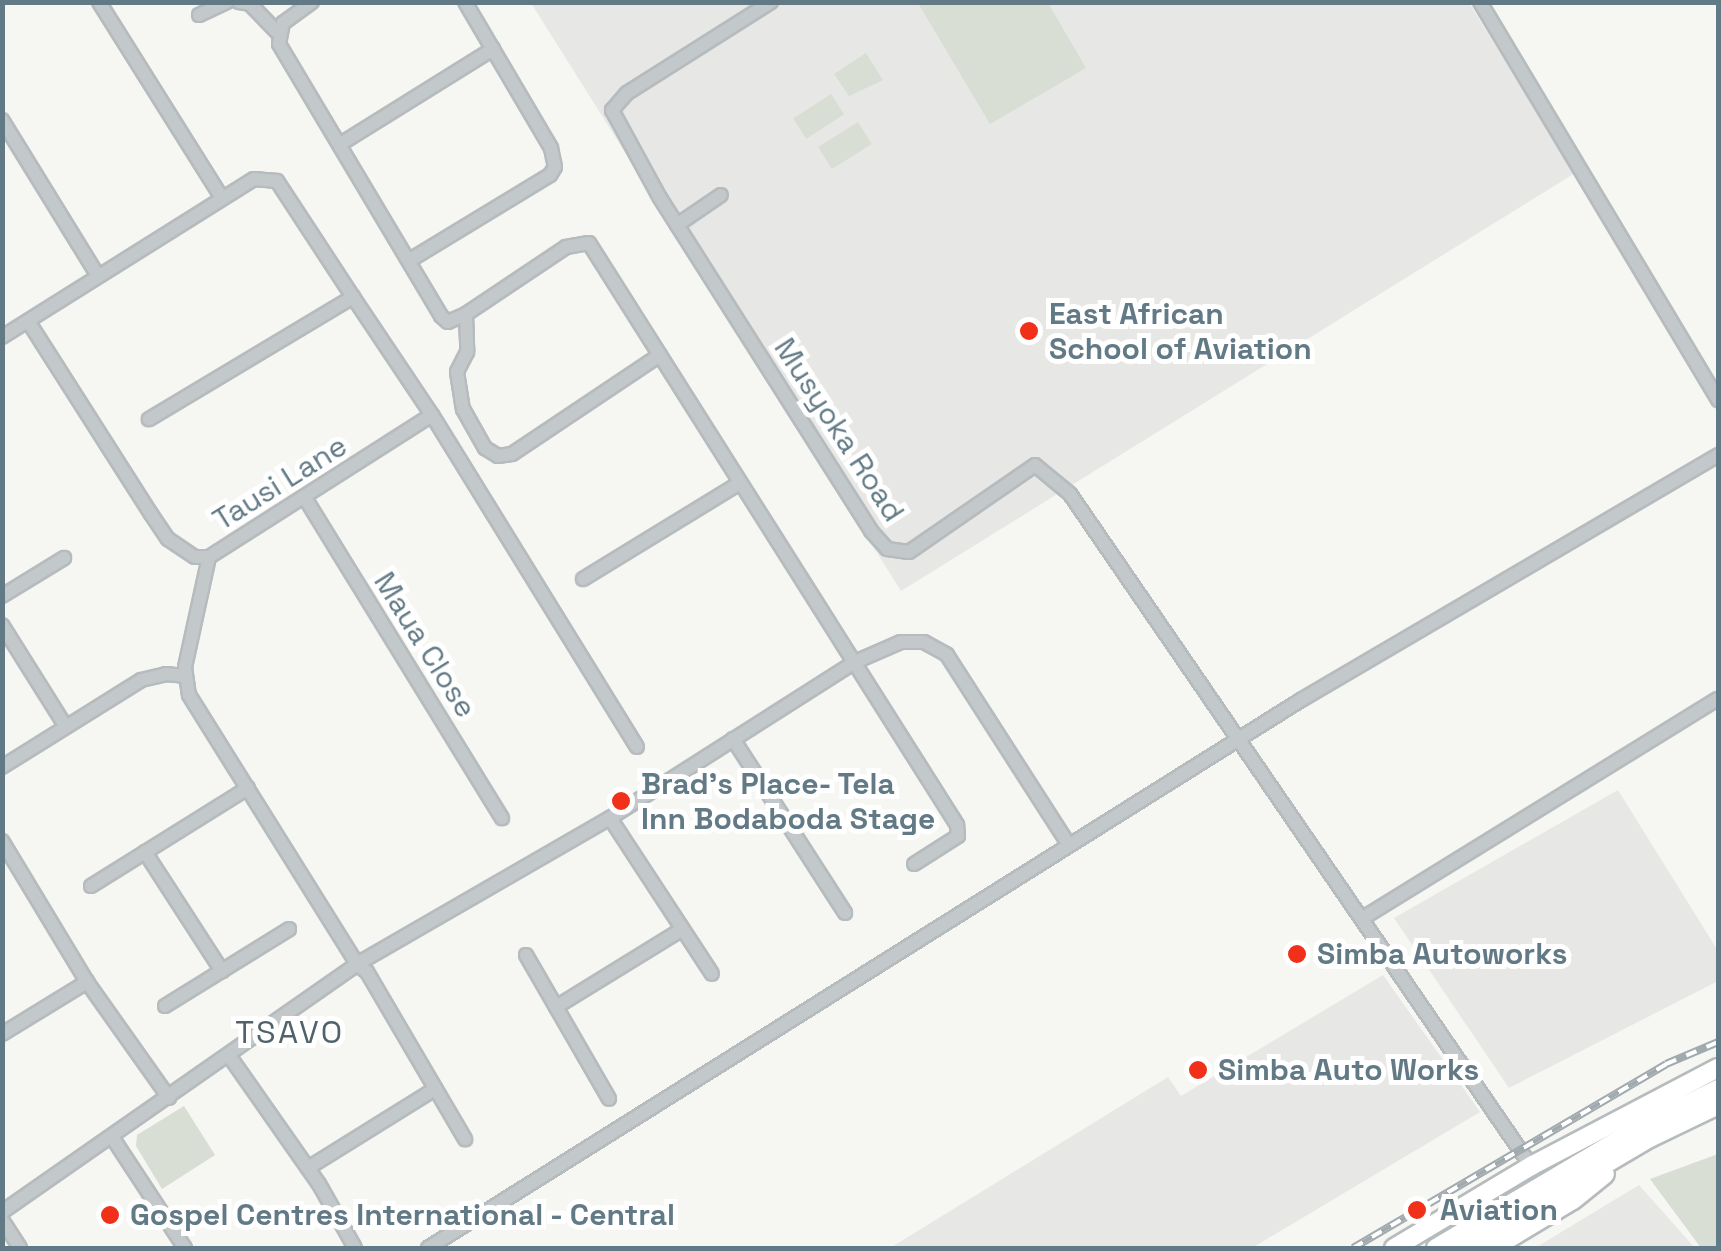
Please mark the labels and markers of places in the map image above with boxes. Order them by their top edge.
place label: East African School of Aviation [1049,296,1312,366]
marker: East African School of Aviation [1018,320,1040,342]
place label: Brad's Place- Tela Inn Bodaboda Stage [641,766,935,836]
marker: Brad's Place- Tela Inn Bodaboda Stage [610,790,632,812]
place label: Simba Autoworks [1317,936,1568,972]
marker: Simba Autoworks [1286,943,1308,965]
place label: Simba Auto Works [1218,1052,1480,1088]
marker: Simba Auto Works [1187,1059,1209,1081]
place label: Aviation [1440,1192,1558,1228]
place label: Gospel Centres International - Central [130,1197,677,1233]
marker: Aviation [1404,1197,1430,1223]
marker: Gospel Centres International - Central [99,1204,121,1226]

